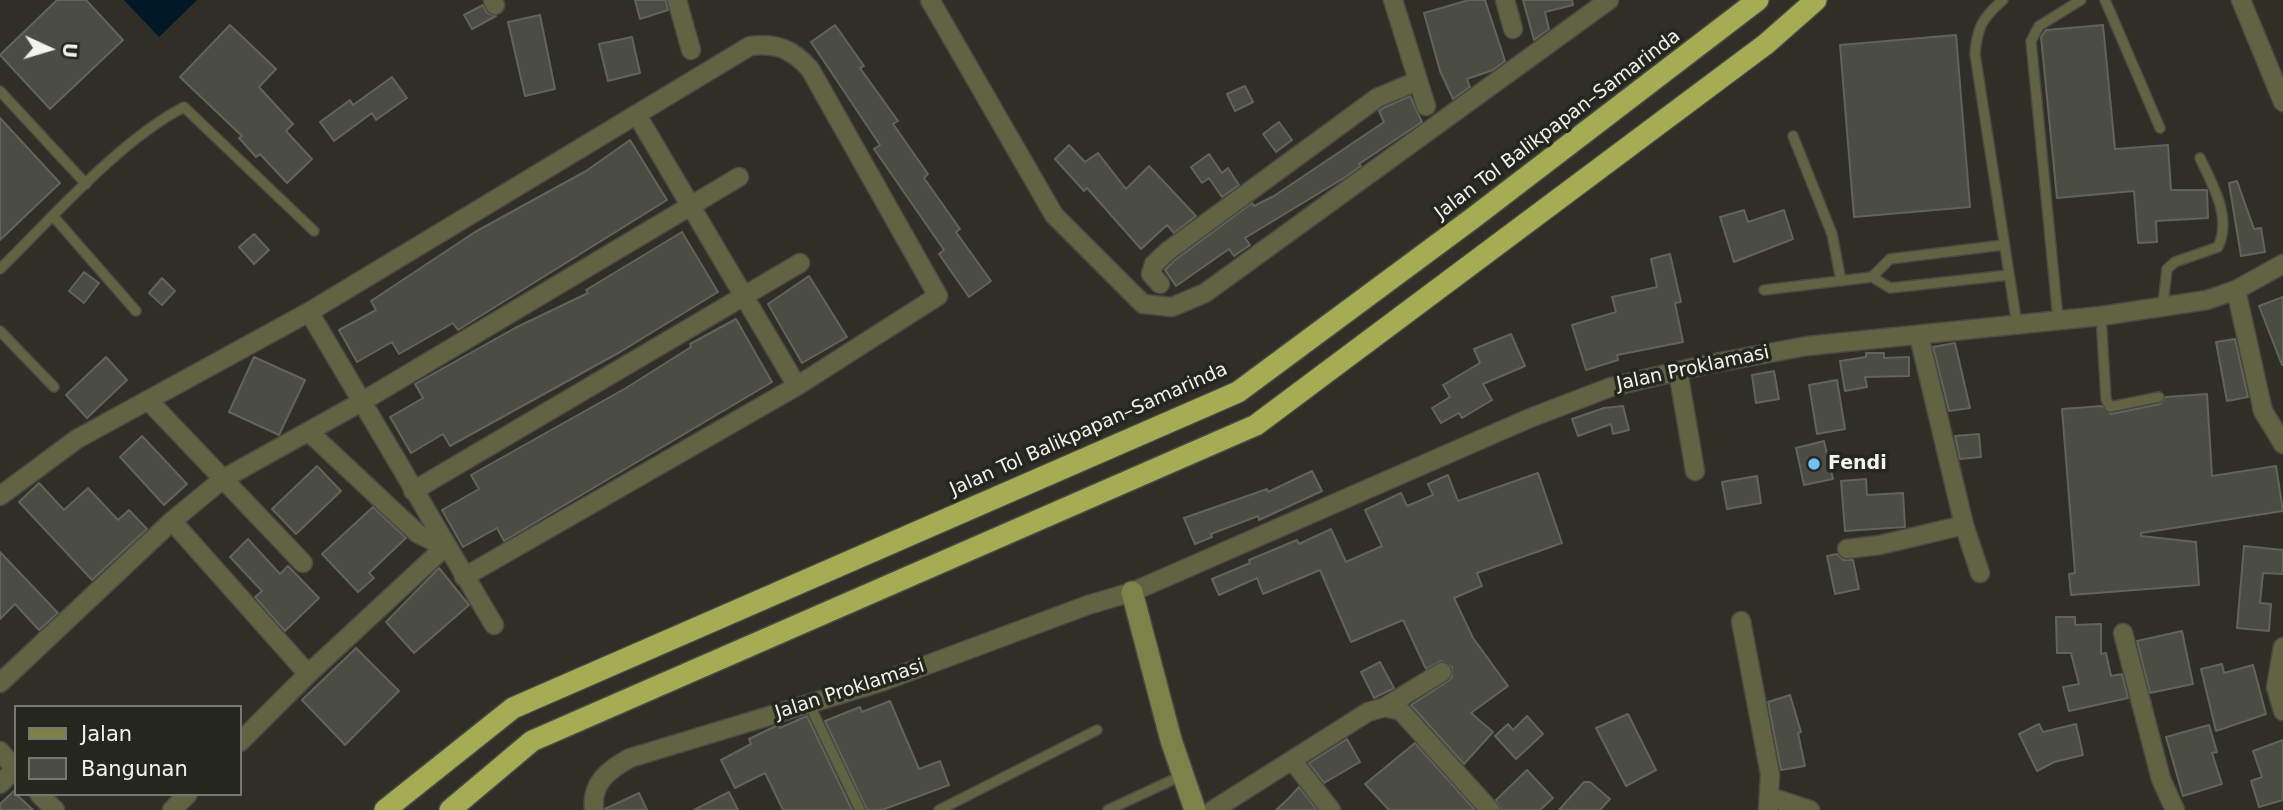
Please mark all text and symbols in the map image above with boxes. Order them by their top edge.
north arrow [14,14,84,84]
street label: Jalan Tol Balikpapan–Samarinda [1431,25,1685,225]
text: U [58,42,81,59]
street label: Jalan Proklamasi [1615,342,1771,396]
street label: Jalan Tol Balikpapan–Samarinda [947,358,1231,502]
place label: Fendi [1828,453,1887,475]
marker: Fendi [1806,456,1822,472]
street label: Jalan Proklamasi [772,655,928,725]
legend [14,705,242,796]
text: Jalan [81,722,132,746]
text: Bangunan [81,757,188,781]

